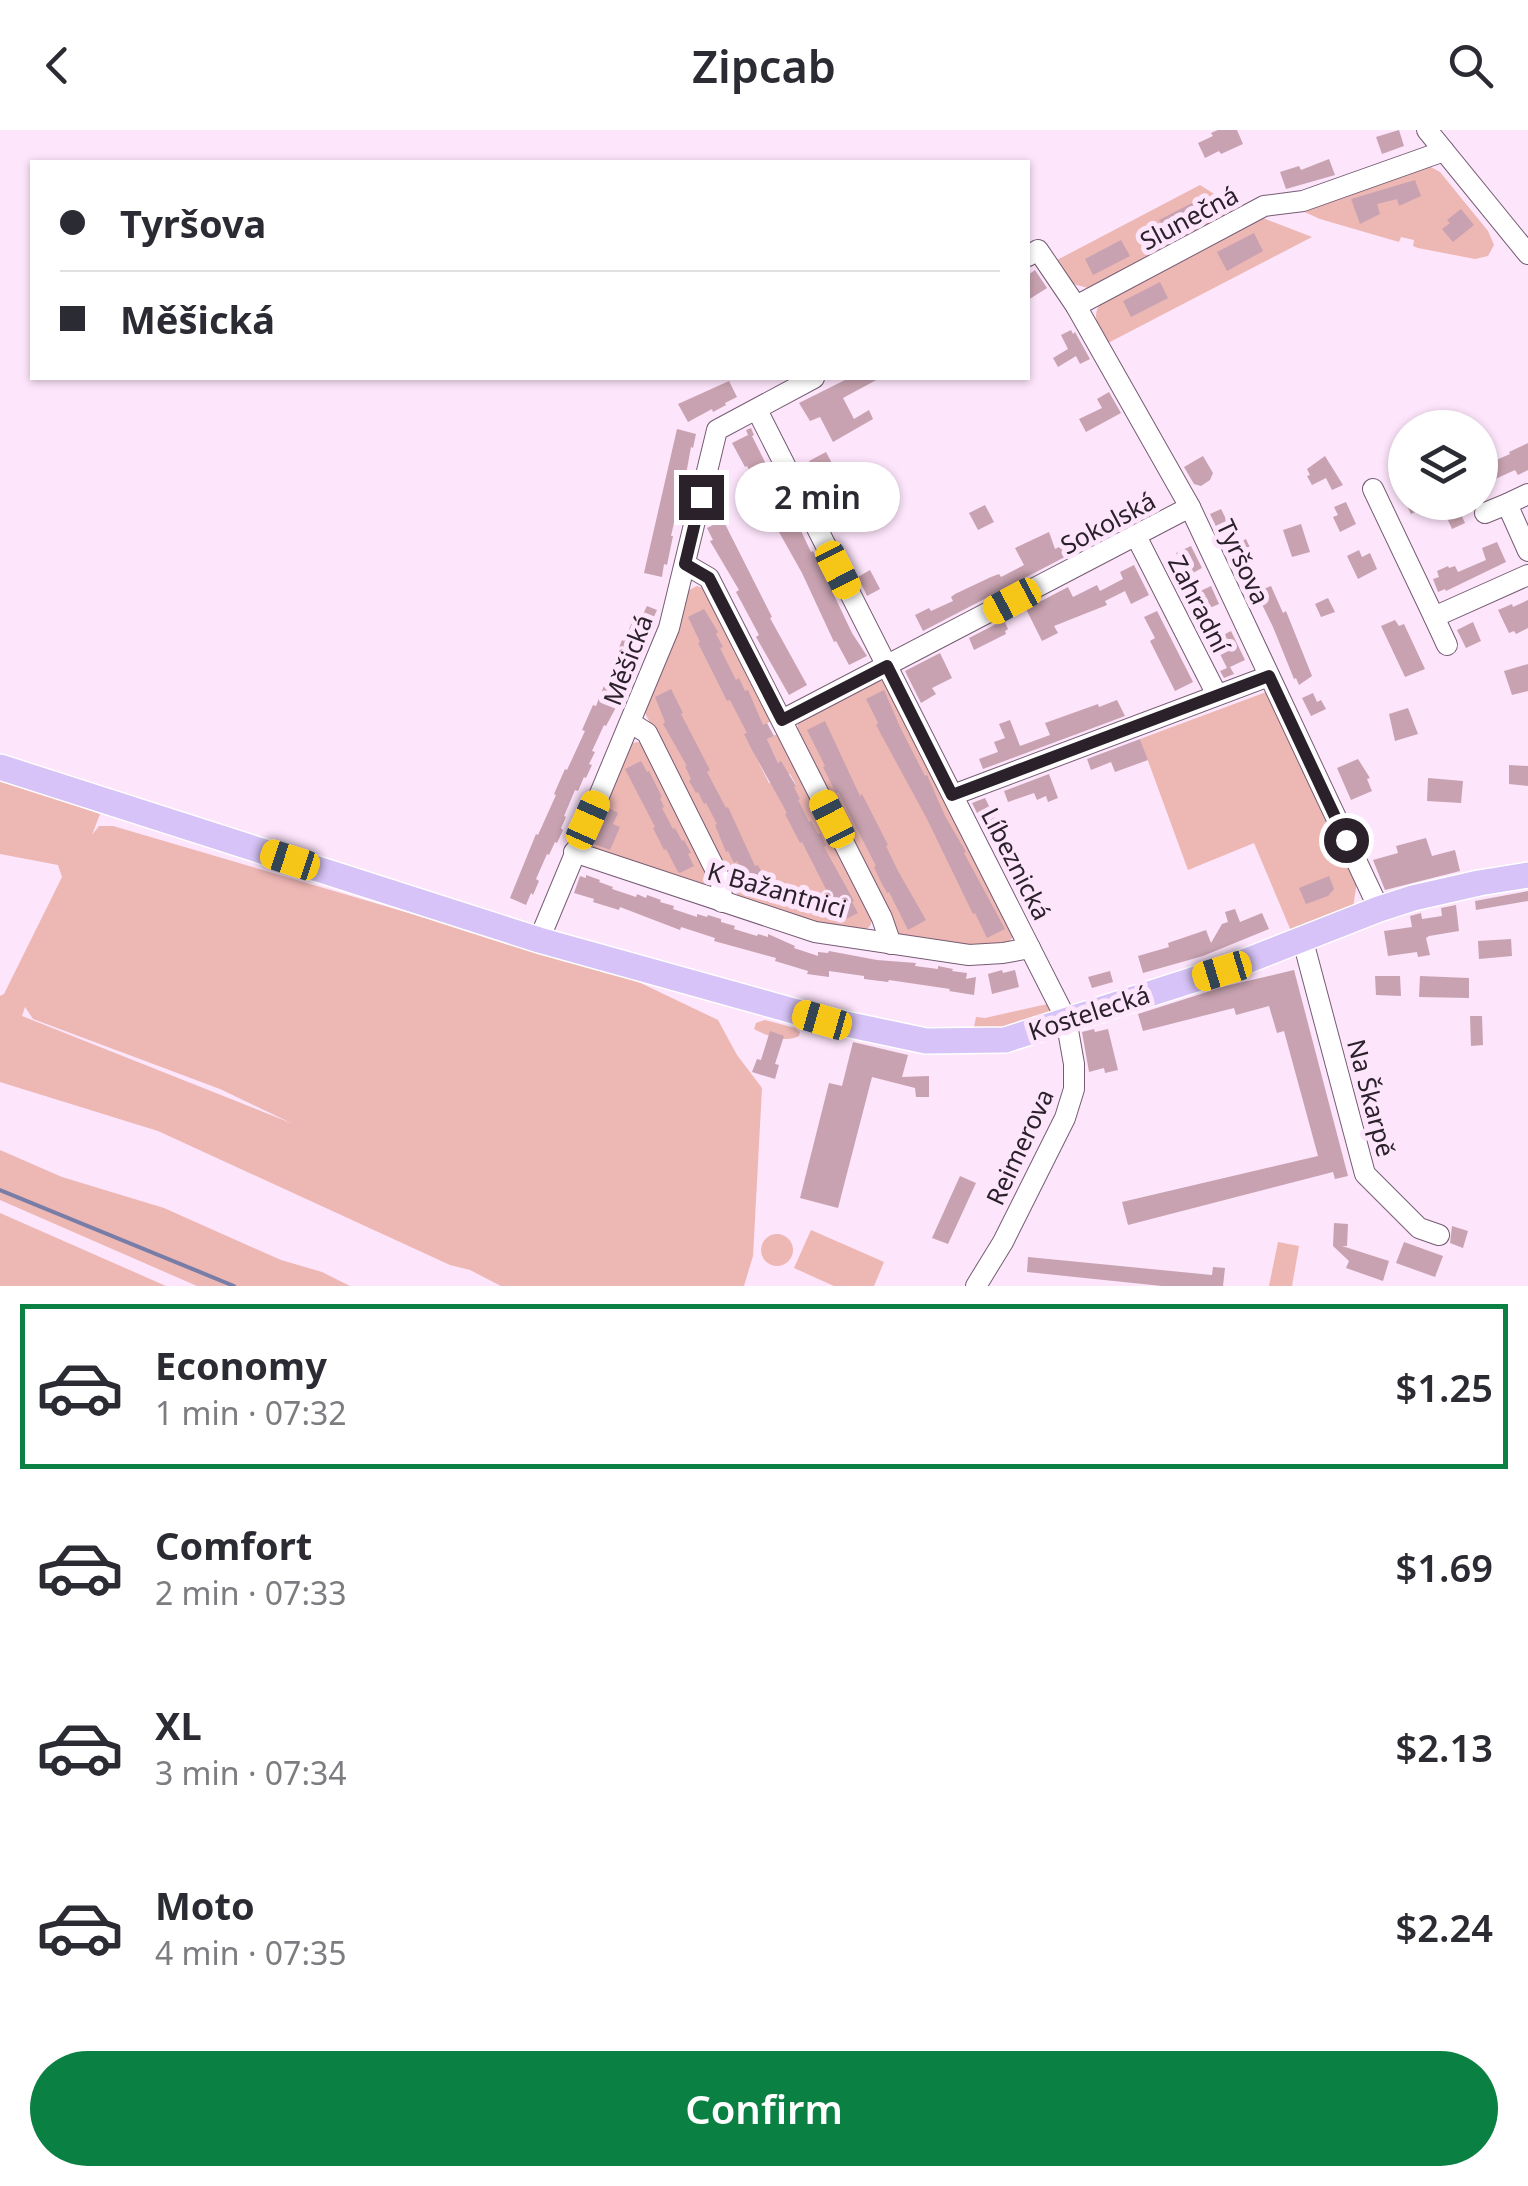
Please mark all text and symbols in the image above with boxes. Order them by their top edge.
text: Zipcab [692,35,836,96]
icon: back [30,38,85,93]
icon: search [1443,38,1498,93]
street label: Slunečná [1133,177,1244,257]
text: Tyršova [120,197,266,249]
text: Měšická [120,293,275,345]
map controls [1388,410,1498,520]
button: layers [1388,410,1498,520]
callout: 2 min [736,462,901,532]
route end [679,475,724,520]
text: 2 min [774,475,861,518]
street label: Sokolská [1054,483,1161,561]
street label: Tyršova [1210,514,1278,609]
car [811,536,865,604]
street label: Zahradní [1161,549,1239,658]
car [978,574,1046,628]
street label: Měšická [594,609,660,710]
car [805,785,859,853]
car [562,786,614,854]
street label: Líbeznická [974,802,1060,926]
route start [1324,818,1369,863]
car [257,836,323,884]
street label: K Bažantnici [704,853,851,925]
car [1189,948,1255,994]
street label: Kostelecká [1024,976,1154,1048]
car [789,997,855,1043]
street label: Na Škarpě [1340,1035,1404,1160]
street label: Reimerova [977,1083,1061,1210]
text: Economy [155,1339,327,1391]
icon: car [35,1342,125,1432]
text: $1.25 [1396,1361,1493,1413]
text: 1 min · 07:32 [155,1391,347,1434]
text: Comfort [155,1519,312,1571]
icon: car [35,1522,125,1612]
text: $1.69 [1396,1541,1493,1593]
text: 2 min · 07:33 [155,1571,347,1614]
text: XL [155,1699,202,1751]
icon: car [35,1702,125,1792]
text: $2.13 [1396,1721,1493,1773]
text: 3 min · 07:34 [155,1751,347,1794]
text: Moto [155,1879,255,1931]
icon: car [35,1882,125,1972]
text: $2.24 [1396,1901,1493,1953]
text: 4 min · 07:35 [155,1931,347,1974]
button: Confirm [30,2051,1498,2166]

